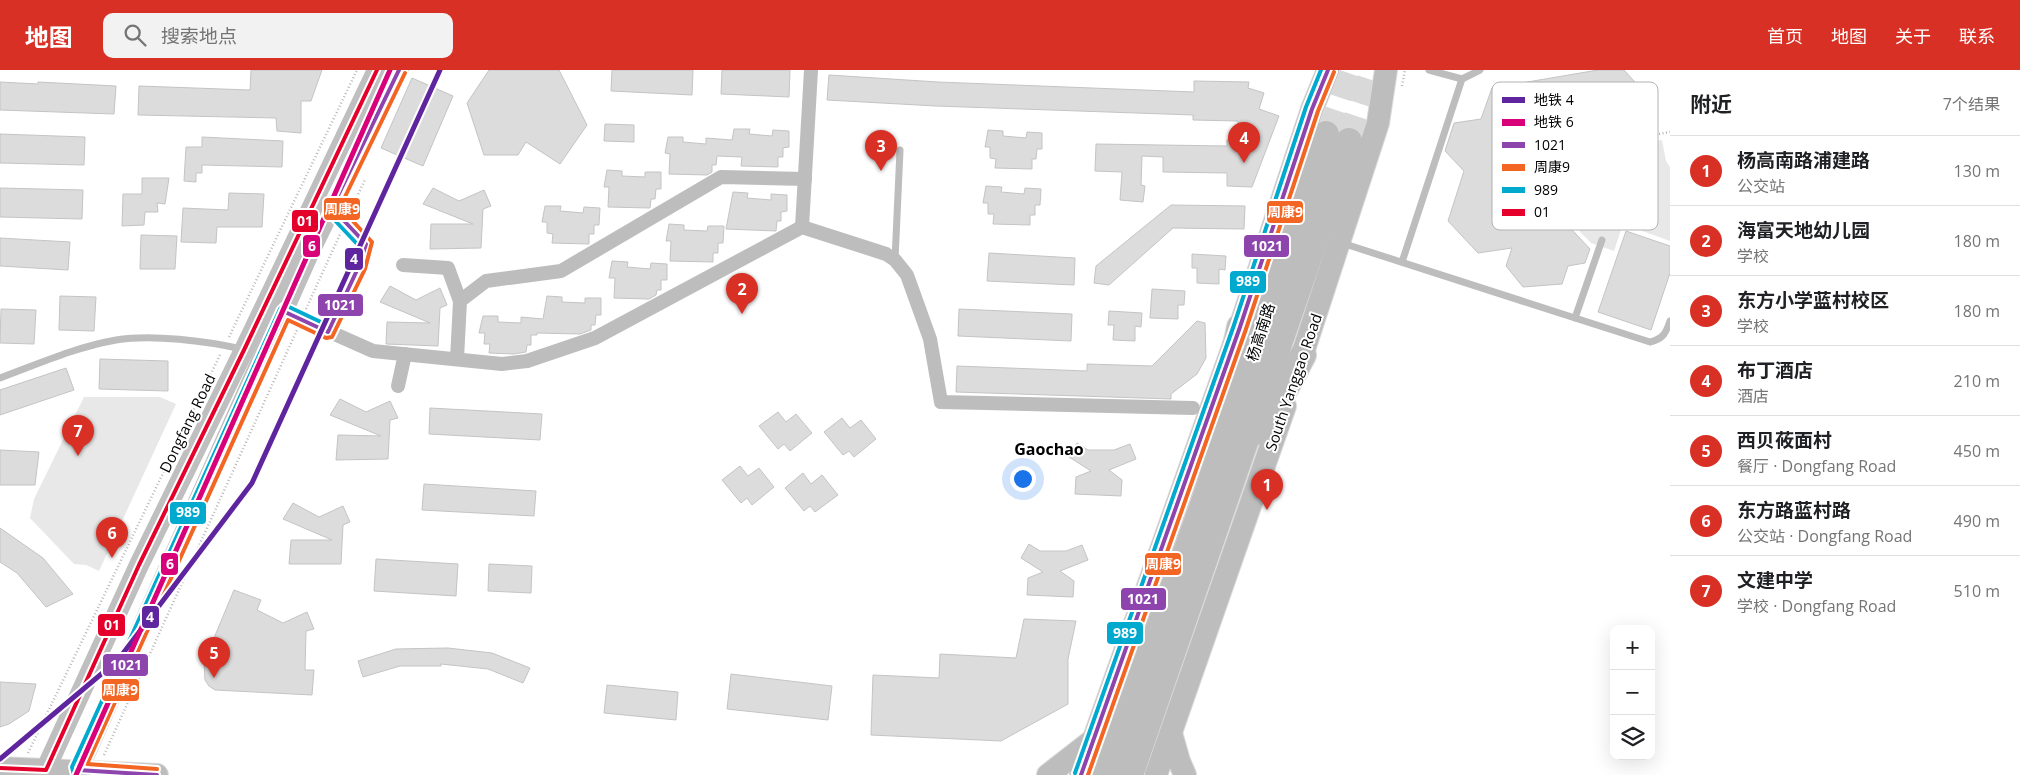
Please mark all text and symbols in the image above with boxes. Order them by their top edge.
search box [103,13,453,58]
text: 地图 [25,20,73,53]
icon: search [121,21,149,49]
text: 搜索地点 [161,23,237,49]
text: 首页 [1767,24,1803,48]
text: 地图 [1831,24,1867,48]
text: 关于 [1895,24,1931,48]
text: 联系 [1959,24,1995,48]
legend [1492,82,1658,230]
text: 地铁 4 [1534,90,1574,109]
text: 附近 [1690,90,1732,118]
text: 7个结果 [1943,93,2000,115]
text: 地铁 6 [1534,112,1574,131]
pin: 4 [1228,122,1260,163]
pin: 3 [865,130,897,171]
text: 1021 [1534,135,1566,154]
text: 杨高南路浦建路 [1737,147,1870,173]
text: 周康9 [1534,157,1570,176]
text: 1 [1701,160,1711,182]
text: 130 m [1954,160,2000,182]
text: 公交站 [1737,175,1785,197]
text: 989 [1534,180,1558,199]
line badge: 周康9 [323,197,361,221]
text: 周康9 [324,199,360,218]
line badge: 周康9 [1266,200,1304,224]
text: 周康9 [1267,202,1303,221]
text: 01 [1534,202,1550,221]
line badge: 01 [291,209,319,233]
text: 01 [297,211,313,230]
text: 海富天地幼儿园 [1737,217,1870,243]
text: 2 [1701,230,1711,252]
text: 180 m [1954,230,2000,252]
line badge: 6 [302,234,321,258]
line badge: 1021 [1243,234,1290,258]
text: 6 [308,236,316,255]
text: 1021 [1251,236,1283,255]
text: 学校 [1737,245,1769,267]
line badge: 4 [344,247,364,271]
text: 4 [350,249,358,268]
line badge: 989 [1229,270,1267,294]
text: 989 [1236,271,1260,290]
pin: 2 [726,273,758,314]
text: 东方小学蓝村校区 [1737,287,1889,313]
line badge: 1021 [317,293,364,317]
text: 1021 [324,295,356,314]
street label: 杨高南路 [1241,300,1279,364]
text: 3 [1701,300,1711,322]
text: 180 m [1954,300,2000,322]
street label: South Yanggao Road [1260,311,1326,453]
text: 学校 [1737,315,1769,337]
text: 布丁酒店 [1737,357,1813,383]
street label: Dongfang Road [154,370,220,476]
text: 4 [1701,370,1711,392]
text: 210 m [1954,370,2000,392]
text: 酒店 [1737,385,1769,407]
pin: 7 [62,415,94,456]
text: 西贝莜面村 [1737,427,1832,453]
district label: Gaochao [1014,438,1084,460]
text: 5 [1701,440,1711,462]
text: 450 m [1954,440,2000,462]
text: 餐厅 · Dongfang Road [1737,455,1896,477]
your location [1010,466,1036,492]
pin: 1 [1251,469,1283,510]
text: 东方路蓝村路 [1737,497,1851,523]
line badge: 989 [169,501,207,525]
text: 989 [176,502,200,521]
text: 6 [1701,510,1711,532]
text: 490 m [1954,510,2000,532]
pin: 6 [96,517,128,558]
text: 公交站 · Dongfang Road [1737,525,1912,547]
line badge: 6 [160,552,179,576]
line badge: 周康9 [1144,552,1182,576]
text: 6 [166,554,174,573]
text: 周康9 [1145,554,1181,573]
text: 文建中学 [1737,567,1813,593]
text: 7 [1701,580,1711,602]
text: 510 m [1954,580,2000,602]
line badge: 1021 [1120,587,1167,611]
text: 1021 [1127,589,1159,608]
text: 学校 · Dongfang Road [1737,595,1896,617]
line badge: 4 [141,605,160,629]
text: 4 [146,607,154,626]
line badge: 01 [97,613,126,637]
text: 01 [104,615,120,634]
line badge: 989 [1106,621,1144,645]
text: 989 [1113,623,1137,642]
map controls [1610,625,1655,760]
button: + [1610,625,1655,670]
pin: 5 [198,637,230,678]
line badge: 1021 [102,653,149,677]
text: 1021 [110,655,142,674]
button: − [1610,670,1655,715]
line badge: 周康9 [101,678,140,702]
text: 周康9 [102,680,138,699]
button: layers [1610,715,1655,760]

